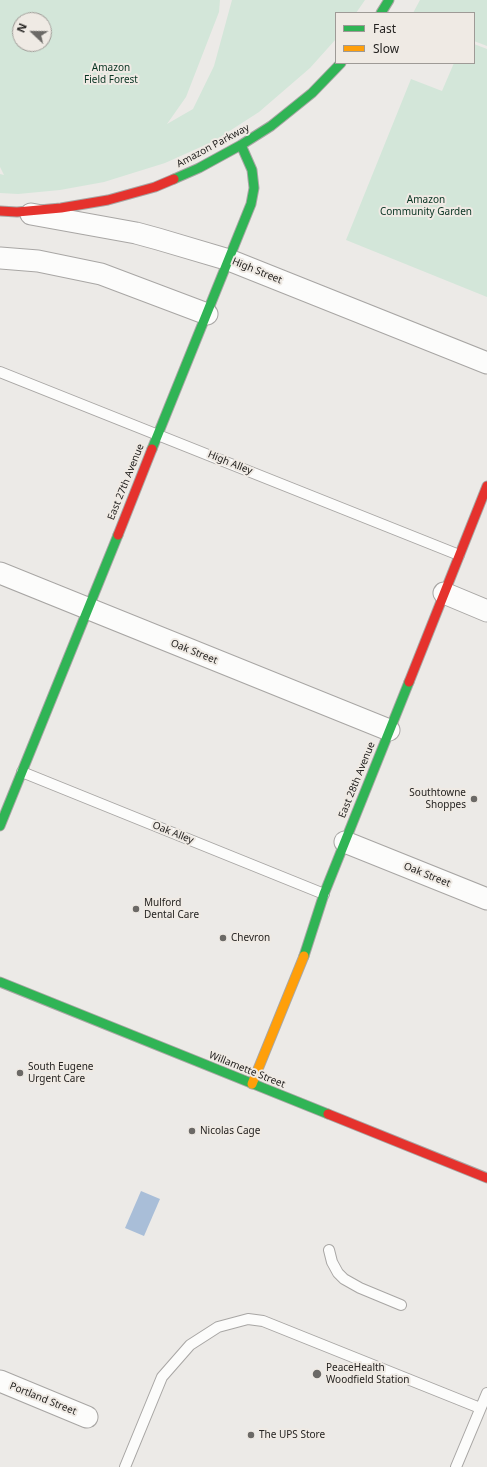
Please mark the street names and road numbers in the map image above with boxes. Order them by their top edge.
street label: Amazon Parkway [175,122,251,170]
street label: High Street [230,256,284,286]
street label: East 27th Avenue [105,442,147,522]
street label: High Alley [206,449,254,477]
street label: Oak Street [169,637,219,667]
street label: East 28th Avenue [336,740,378,820]
street label: Oak Alley [151,819,195,847]
street label: Oak Street [402,860,452,890]
street label: Willamette Street [207,1049,287,1091]
street label: Portland Street [8,1380,78,1418]

